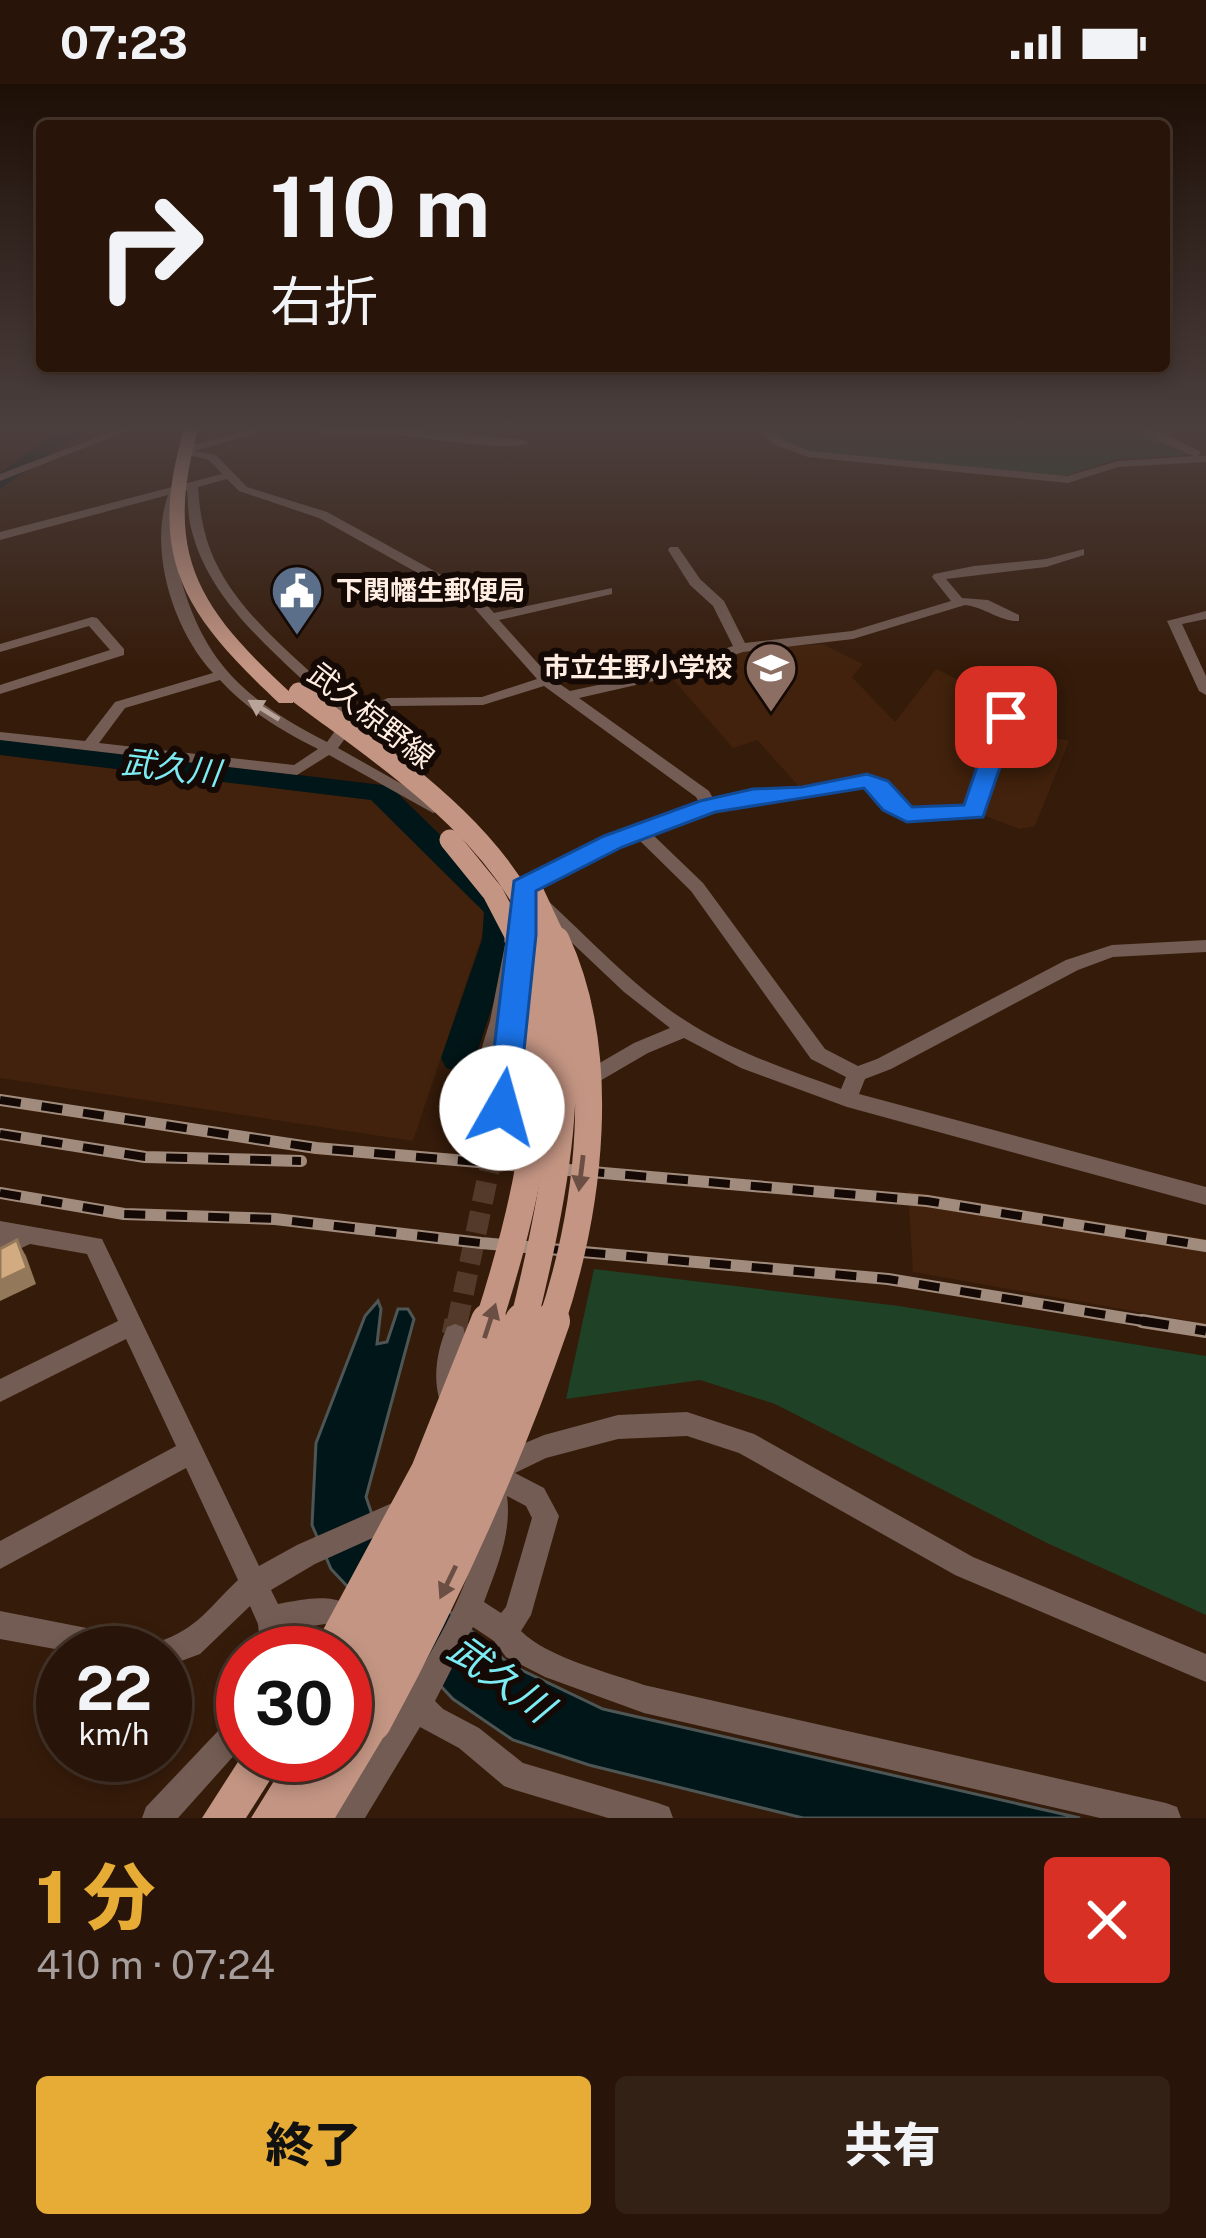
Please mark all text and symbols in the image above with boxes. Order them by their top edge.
text: 07:23 [60,16,188,69]
text: 110 m [270,157,490,256]
icon: right [72,168,228,324]
text: 右折 [270,270,378,333]
public building icon: 下関幡生郵便局 [269,563,325,637]
place label: 下関幡生郵便局 [336,574,525,606]
school or university icon: 市立生野小学校 [743,640,799,714]
place label: 市立生野小学校 [543,651,732,683]
street label: 武久椋野線 [301,655,442,776]
pin [955,666,1057,768]
icon: arrive [973,684,1039,750]
one-way arrow [247,700,280,722]
water label: 武久川 [120,742,225,792]
position arrow [439,1045,565,1171]
one-way arrow [571,1155,590,1192]
one-way arrow [482,1302,501,1339]
one-way arrow [438,1565,458,1600]
water label: 武久川 [440,1625,565,1733]
speed limit sign: 30 [216,1626,372,1782]
text: 22 [76,1653,152,1724]
text: km/h [79,1716,149,1752]
text: 1 分 [36,1855,155,1939]
button: close [1044,1857,1170,1983]
text: 410 m · 07:24 [36,1942,275,1988]
button: 終了 [36,2076,591,2214]
button: 共有 [615,2076,1170,2214]

